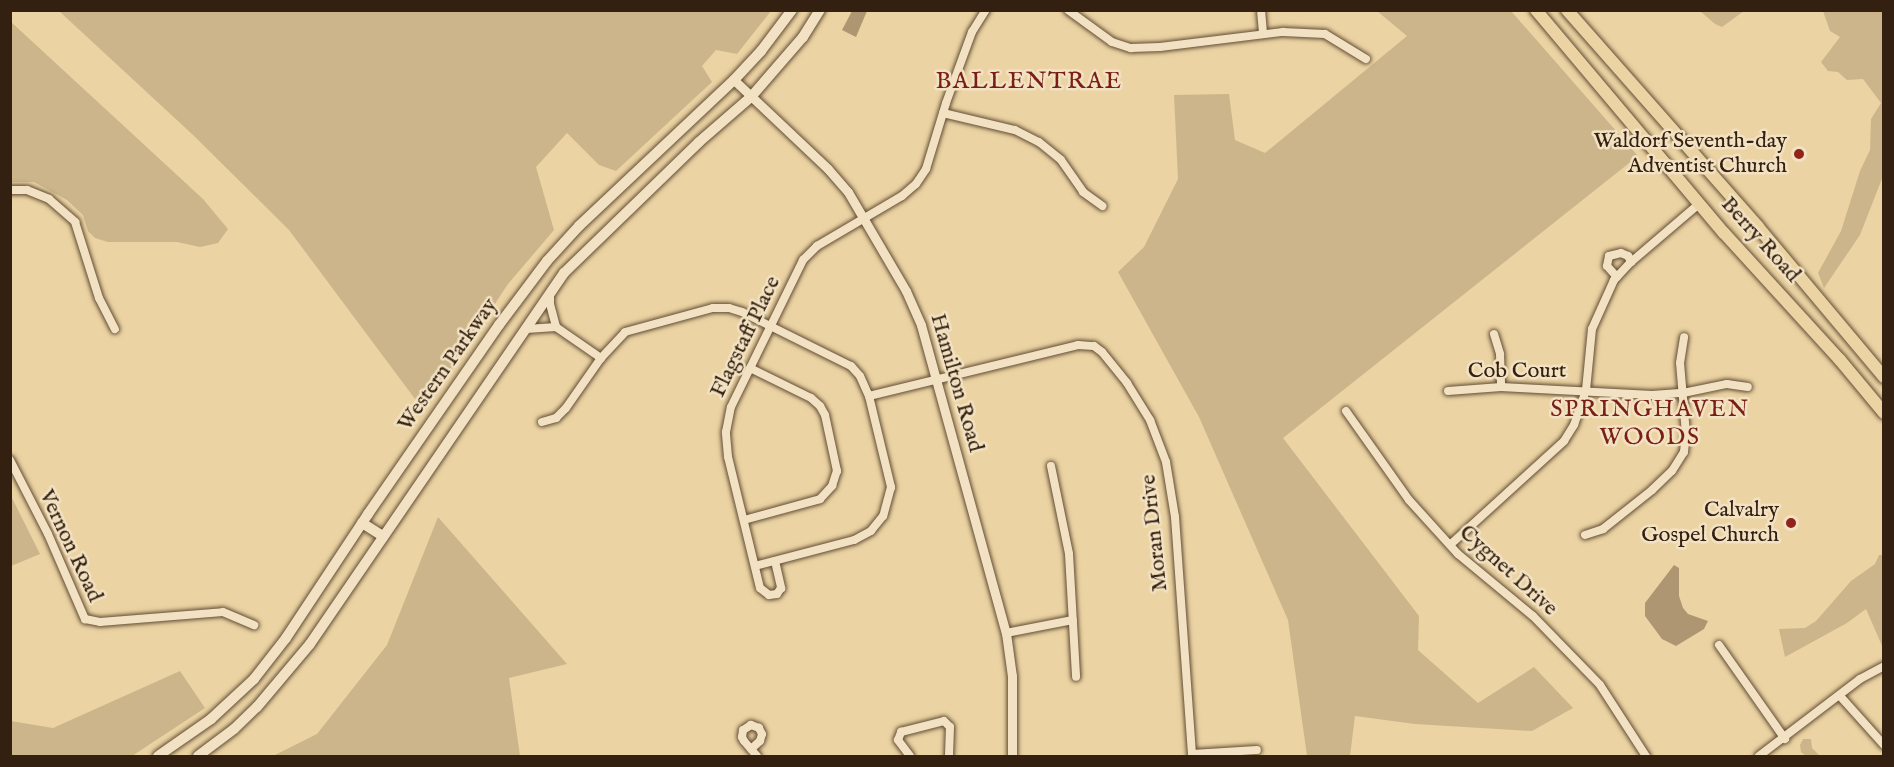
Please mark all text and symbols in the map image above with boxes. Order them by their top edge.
district label: BALLENTRAE [935,68,1123,96]
place label: Waldorf Seventh-day Adventist Church [1593,128,1787,180]
marker: Waldorf Seventh-day Adventist Church [1792,147,1806,161]
street label: Berry Road [1715,192,1805,288]
street label: Flagstaff Place [705,272,787,402]
street label: Western Parkway [392,293,504,437]
street label: Hamilton Road [924,311,988,455]
street label: Cob Court [1468,359,1566,385]
district label: SPRINGHAVEN WOODS [1550,396,1750,452]
street label: Moran Drive [1136,473,1174,593]
street label: Vernon Road [32,486,108,606]
place label: Calvalry Gospel Church [1641,497,1779,548]
marker: Calvalry Gospel Church [1784,516,1798,530]
street label: Cygnet Drive [1453,520,1563,622]

